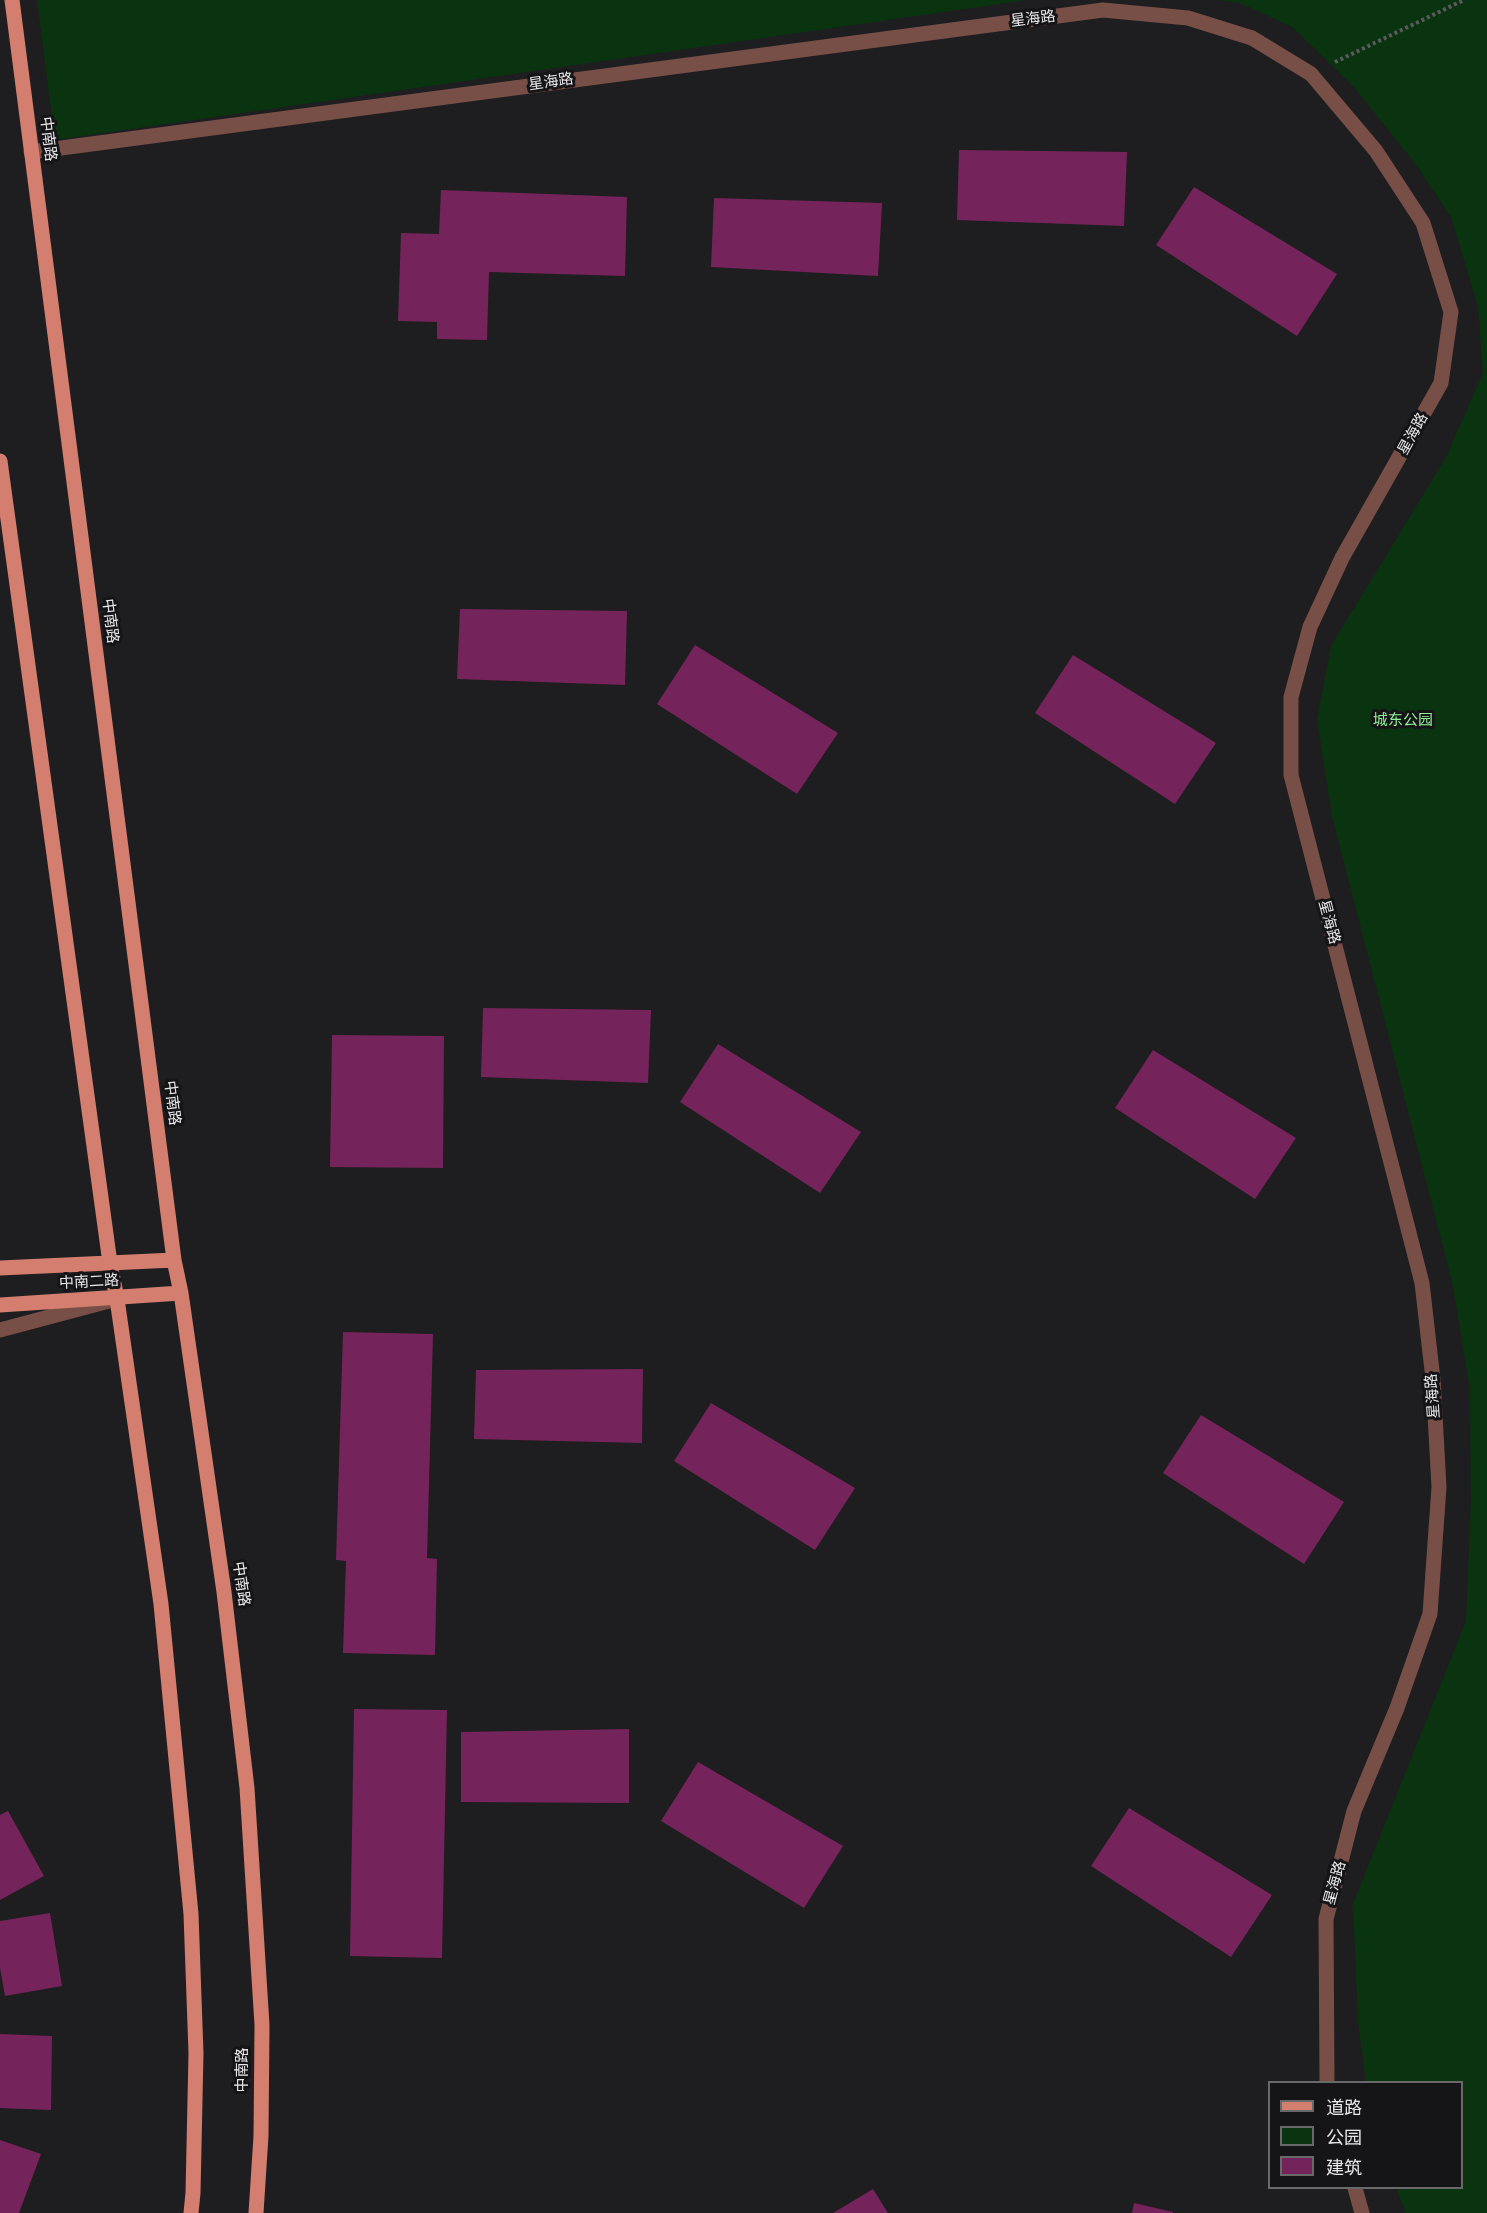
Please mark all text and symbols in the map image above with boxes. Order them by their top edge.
street label: 星海路 [1010,7,1056,31]
street label: 星海路 [527,70,575,94]
street label: 中南路 [36,116,60,162]
street label: 星海路 [1394,410,1432,458]
street label: 中南路 [98,598,122,644]
park label: 城东公园 [1373,712,1433,730]
street label: 星海路 [1314,898,1344,946]
street label: 中南路 [160,1080,184,1126]
street label: 中南二路 [59,1271,119,1293]
street label: 星海路 [1422,1373,1444,1419]
street label: 中南路 [229,1560,253,1608]
street label: 星海路 [1320,1859,1350,1907]
street label: 中南路 [234,2048,252,2092]
legend [1268,2081,1463,2189]
text: 道路 [1326,2097,1362,2118]
text: 公园 [1326,2127,1362,2148]
text: 建筑 [1326,2157,1362,2178]

